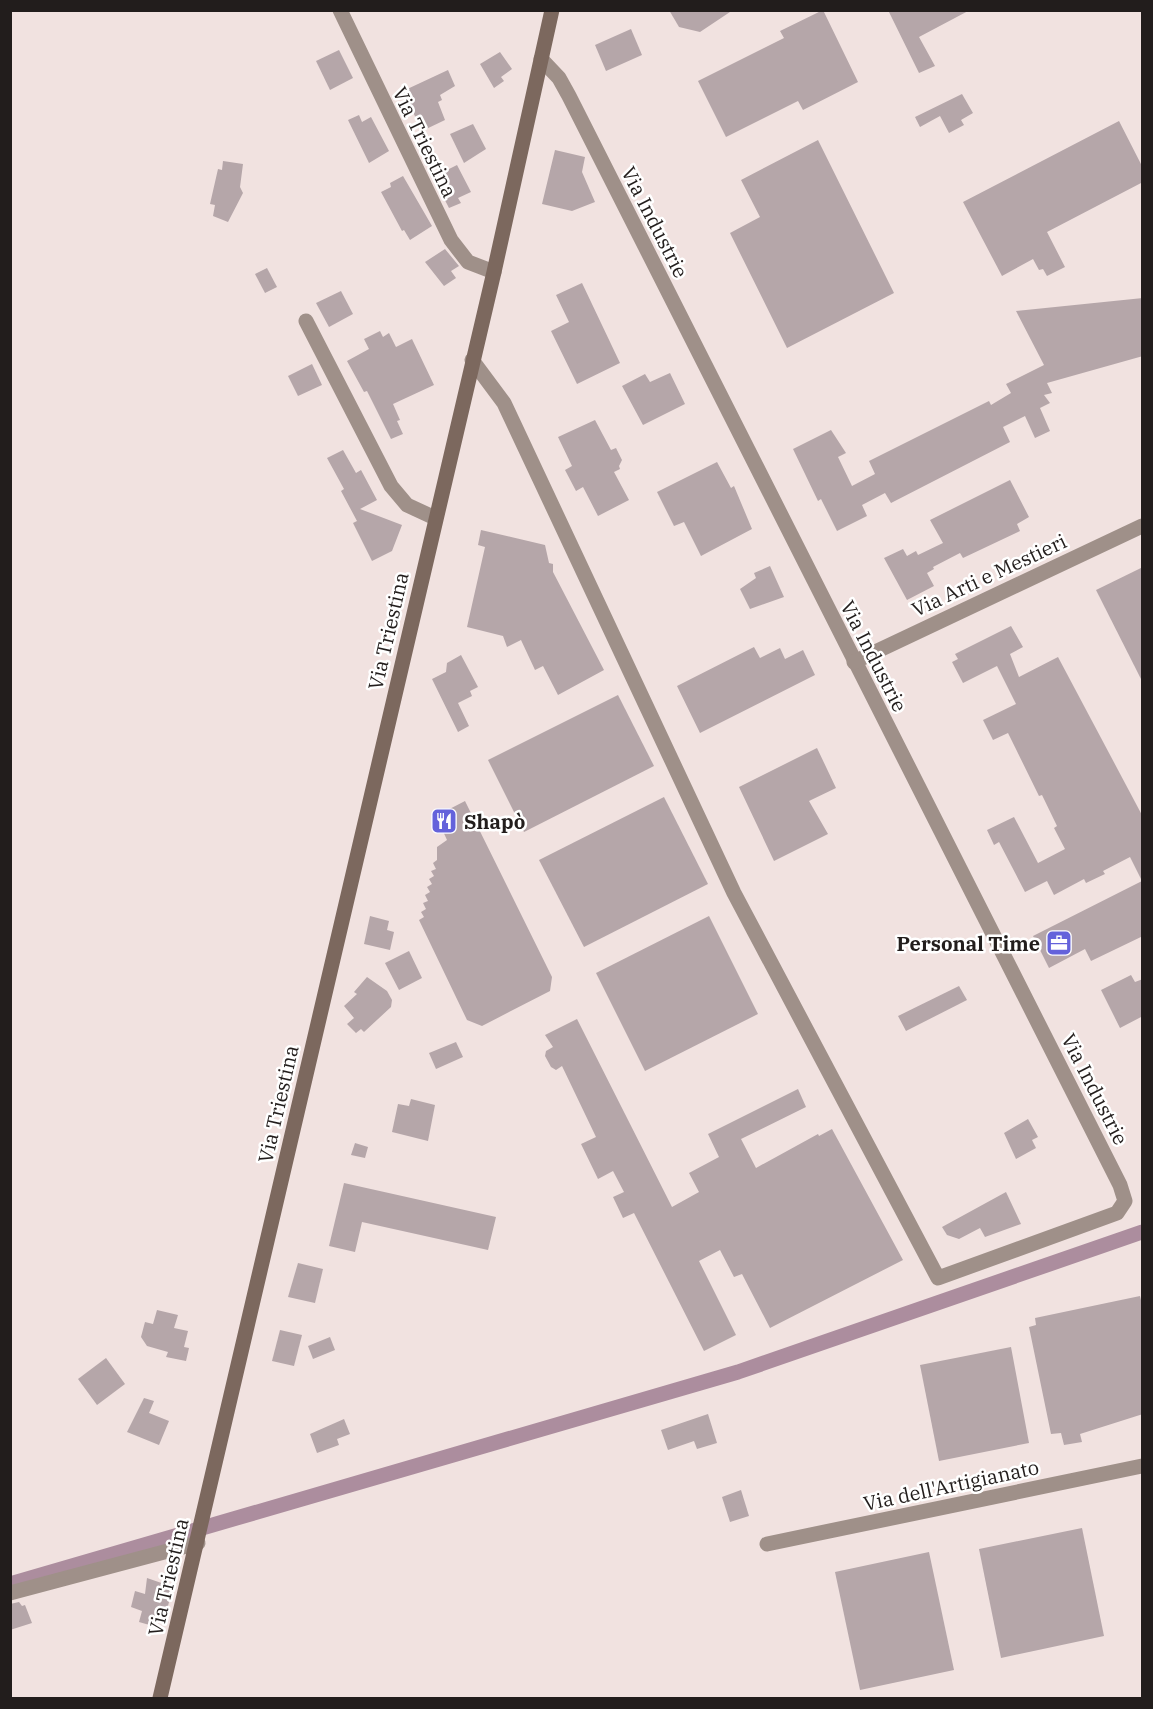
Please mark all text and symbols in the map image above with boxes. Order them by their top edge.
street label: Via Triestina [387,82,463,202]
street label: Via Industrie [615,162,695,282]
street label: Via Arti e Mestieri [907,527,1071,623]
street label: Via Triestina [361,569,415,693]
street label: Via Industrie [834,596,914,716]
restaurant icon: Shapò [429,806,459,836]
place label: Shapò [464,808,525,835]
office icon: Personal Time [1044,928,1074,958]
place label: Personal Time [896,930,1040,957]
street label: Via Industrie [1055,1029,1135,1149]
street label: Via Triestina [251,1042,305,1166]
street label: Via dell'Artigianato [861,1453,1041,1517]
street label: Via Triestina [141,1515,195,1639]

